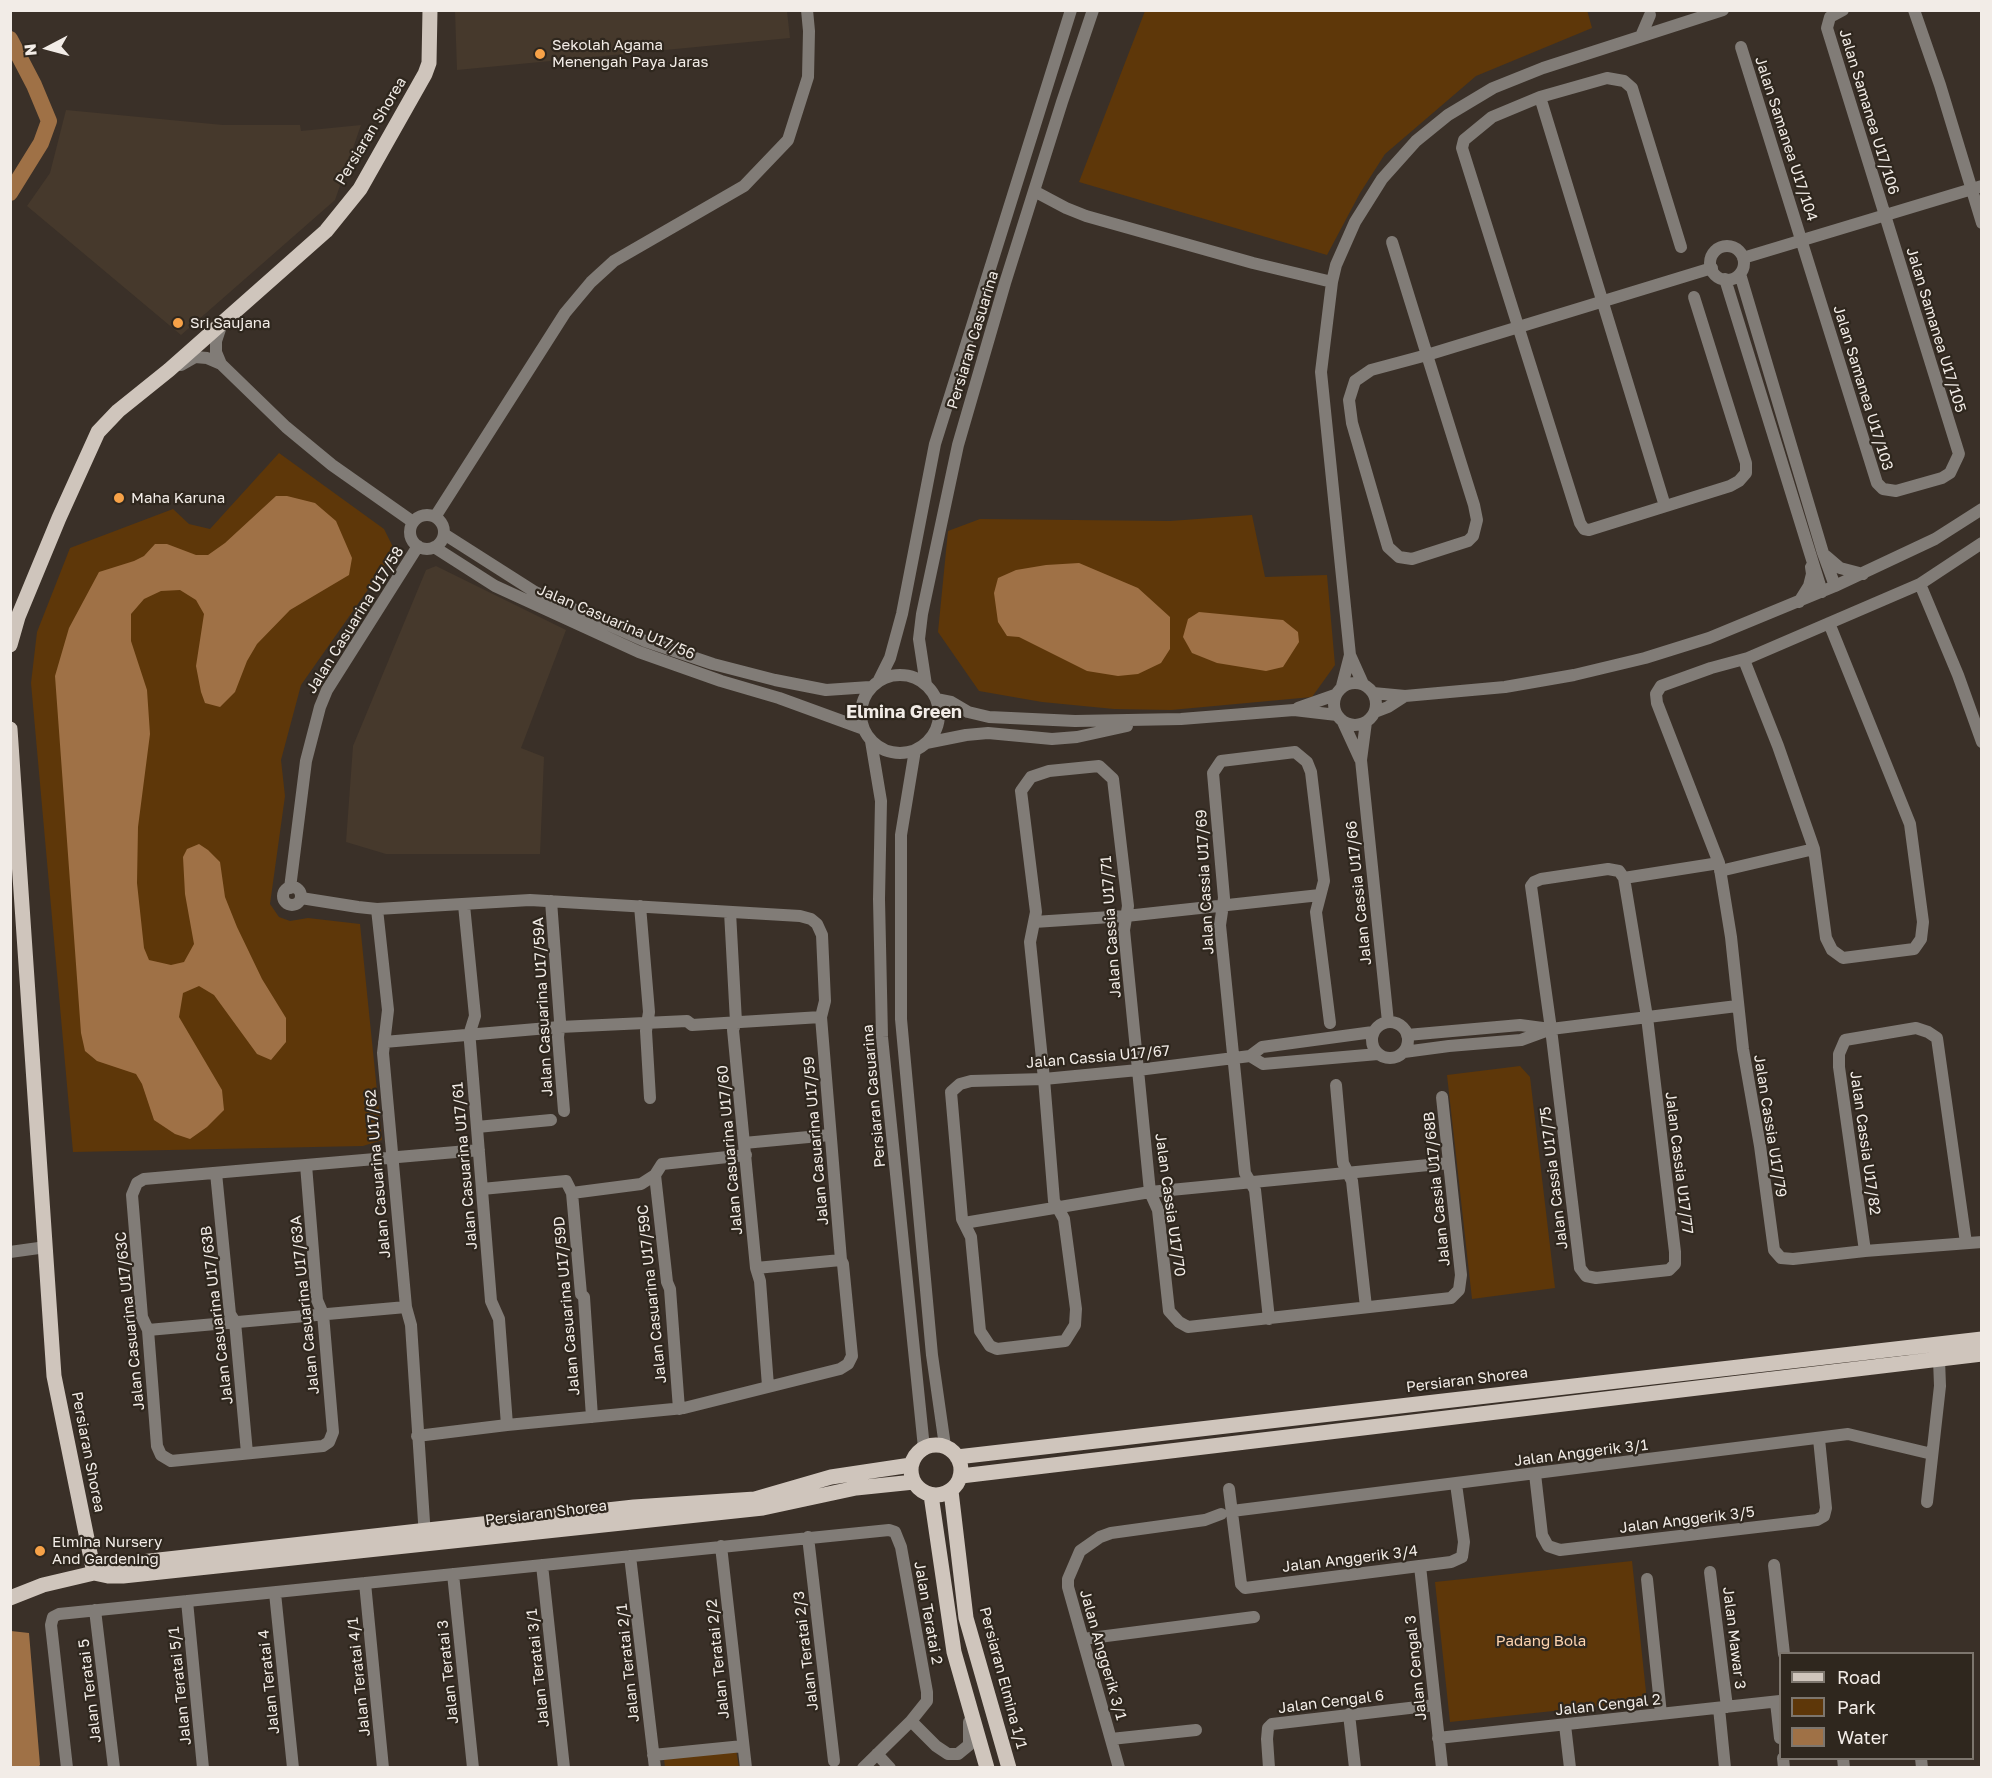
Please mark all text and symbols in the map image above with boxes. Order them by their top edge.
north arrow [18,18,78,78]
street label: Jalan Samanea U17/106 [1835,27,1903,197]
place label: Sekolah Agama Menengah Paya Jaras [552,36,708,71]
text: N [20,43,41,57]
marker: Sekolah Agama Menengah Paya Jaras [533,47,547,61]
street label: Jalan Samanea U17/104 [1751,54,1821,224]
street label: Persiaran Shorea [332,74,410,188]
street label: Jalan Samanea U17/105 [1902,245,1970,415]
street label: Persiaran Casuarina [943,269,1003,411]
street label: Jalan Samanea U17/103 [1829,303,1897,473]
place label: Sri Saujana [190,314,271,332]
marker: Sri Saujana [171,316,185,330]
place label: Maha Karuna [131,489,225,507]
marker: Maha Karuna [112,491,126,505]
street label: Jalan Casuarina U17/58 [302,543,408,697]
street label: Jalan Casuarina U17/56 [534,581,698,663]
district label: Elmina Green [846,701,962,723]
street label: Jalan Cassia U17/69 [1192,809,1218,955]
street label: Jalan Cassia U17/66 [1342,820,1376,966]
street label: Jalan Cassia U17/71 [1097,855,1125,999]
street label: Jalan Casuarina U17/59A [529,917,557,1097]
street label: Persiaran Casuarina [859,1024,889,1168]
street label: Jalan Cassia U17/67 [1025,1042,1171,1072]
street label: Jalan Cassia U17/79 [1750,1053,1790,1199]
street label: Jalan Casuarina U17/59 [800,1056,832,1226]
street label: Jalan Casuarina U17/60 [714,1064,746,1236]
street label: Jalan Cassia U17/82 [1846,1070,1884,1216]
street label: Jalan Casuarina U17/61 [449,1081,481,1251]
street label: Jalan Casuarina U17/62 [362,1089,394,1259]
street label: Jalan Cassia U17/77 [1661,1091,1697,1235]
street label: Jalan Cassia U17/75 [1536,1105,1572,1251]
street label: Jalan Cassia U17/68B [1420,1111,1454,1267]
street label: Jalan Cassia U17/70 [1151,1132,1189,1278]
street label: Jalan Casuarina U17/59C [634,1204,670,1384]
street label: Jalan Casuarina U17/63A [287,1215,323,1395]
street label: Jalan Casuarina U17/59D [550,1215,584,1397]
street label: Jalan Casuarina U17/63B [197,1225,237,1405]
street label: Jalan Casuarina U17/63C [112,1231,148,1411]
street label: Persiaran Shorea [1405,1364,1529,1396]
street label: Persiaran Shorea [67,1390,109,1514]
street label: Jalan Anggerik 3/1 [1513,1436,1649,1470]
street label: Persiaran Shorea [484,1497,608,1529]
street label: Jalan Anggerik 3/5 [1618,1503,1756,1537]
place label: Elmina Nursery And Gardening [52,1533,162,1568]
street label: Jalan Anggerik 3/4 [1281,1542,1419,1576]
marker: Elmina Nursery And Gardening [33,1544,47,1558]
street label: Jalan Teratai 2 [910,1560,946,1666]
street label: Jalan Mawar 3 [1719,1586,1749,1690]
street label: Jalan Anggerik 3/1 [1076,1588,1130,1722]
street label: Jalan Teratai 2/3 [790,1590,822,1712]
street label: Jalan Teratai 2/2 [703,1598,733,1720]
street label: Jalan Teratai 2/1 [613,1603,643,1723]
street label: Persiaran Elmina 1/1 [975,1605,1031,1751]
street label: Jalan Teratai 3/1 [523,1608,553,1728]
street label: Jalan Cengal 3 [1401,1614,1431,1722]
street label: Jalan Teratai 4/1 [344,1617,374,1737]
street label: Jalan Teratai 3 [434,1619,462,1725]
street label: Jalan Teratai 5/1 [165,1626,195,1746]
street label: Jalan Teratai 4 [255,1629,283,1735]
park label: Padang Bola [1496,1632,1586,1650]
street label: Jalan Teratai 5 [75,1638,105,1744]
legend [1779,1652,1974,1760]
text: Road [1837,1666,1881,1688]
street label: Jalan Cengal 6 [1277,1687,1385,1717]
street label: Jalan Cengal 2 [1554,1691,1662,1719]
text: Park [1837,1696,1876,1718]
text: Water [1837,1726,1888,1748]

